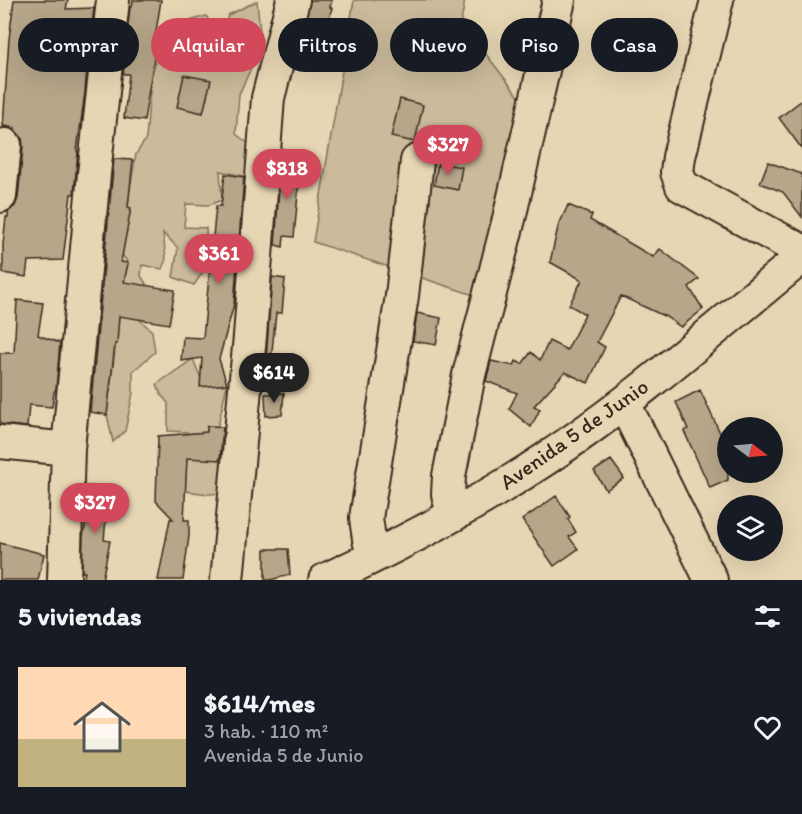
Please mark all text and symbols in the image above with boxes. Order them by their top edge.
chip: Comprar [18,18,139,72]
chip: Alquilar [151,18,266,72]
chip: Filtros [278,18,378,72]
chip: Nuevo [390,18,488,72]
chip: Piso [500,18,579,72]
chip: Casa [591,18,678,72]
pin: $327 [412,125,484,176]
text: $327 [427,132,469,156]
pin: $818 [251,149,323,200]
text: $818 [266,156,308,180]
pin: $361 [183,234,255,285]
text: $361 [199,241,239,265]
pin: $614 [238,353,310,404]
text: $614 [253,360,295,384]
street label: Avenida 5 de Junio [494,373,654,495]
north arrow [717,417,783,483]
map controls [717,417,783,561]
pin: $327 [59,483,131,534]
text: $327 [74,490,116,514]
button: layers [717,495,783,561]
text: 5 viviendas [18,600,142,632]
icon: filters [751,600,784,633]
text: $614/mes [204,687,315,719]
icon: home [66,691,138,763]
icon: heart [751,711,784,744]
text: 3 hab. · 110 m² [204,719,328,743]
text: Avenida 5 de Junio [204,743,364,767]

